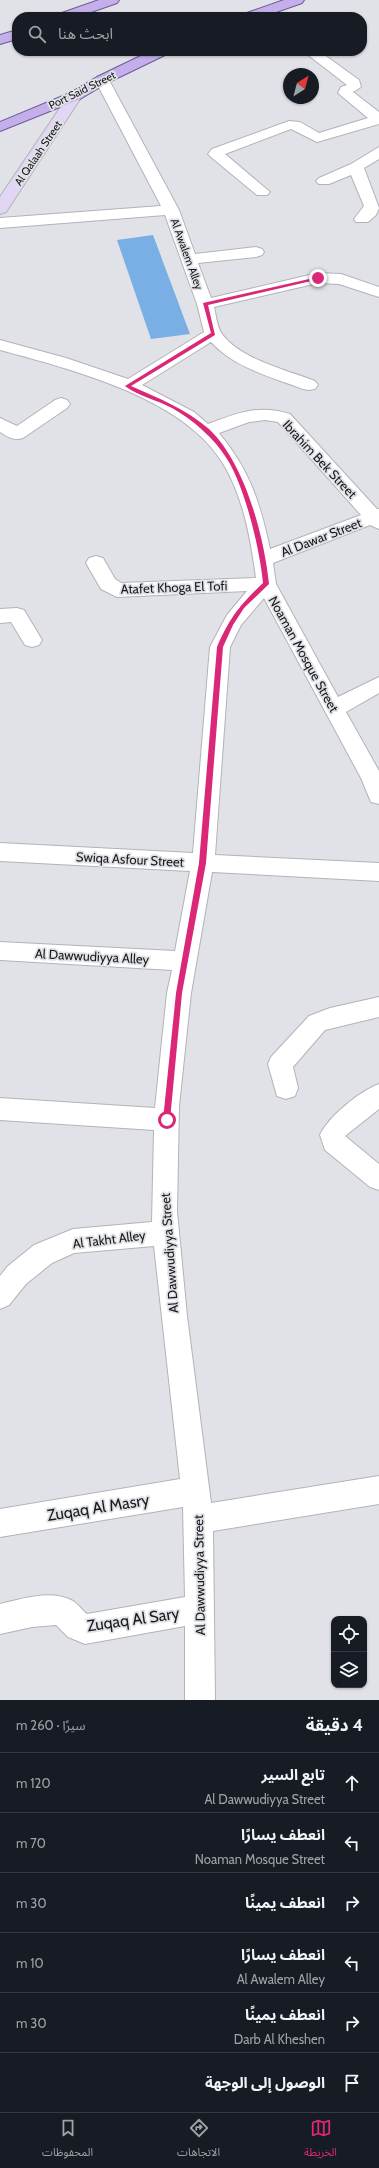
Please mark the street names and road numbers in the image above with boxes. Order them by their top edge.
street label: Port Said Street [46,68,118,112]
street label: Al Qalaah Street [11,118,65,188]
street label: Al Awalem Alley [168,216,207,292]
street label: Ibrahim Bek Street [280,416,361,502]
street label: Al Dawar Street [278,514,364,560]
street label: Atafet Khoga El Tofi [120,577,228,597]
street label: Noaman Mosque Street [265,593,343,715]
street label: Swiqa Asfour Street [76,848,185,870]
street label: Al Dawwudiyya Alley [34,945,150,967]
street label: Al Dawwudiyya Street [157,1192,181,1314]
street label: Al Takht Alley [72,1227,147,1251]
street label: Zuqaq Al Masry [46,1490,151,1525]
street label: Al Dawwudiyya Street [190,1514,208,1635]
street label: Zuqaq Al Sary [86,1604,180,1635]

